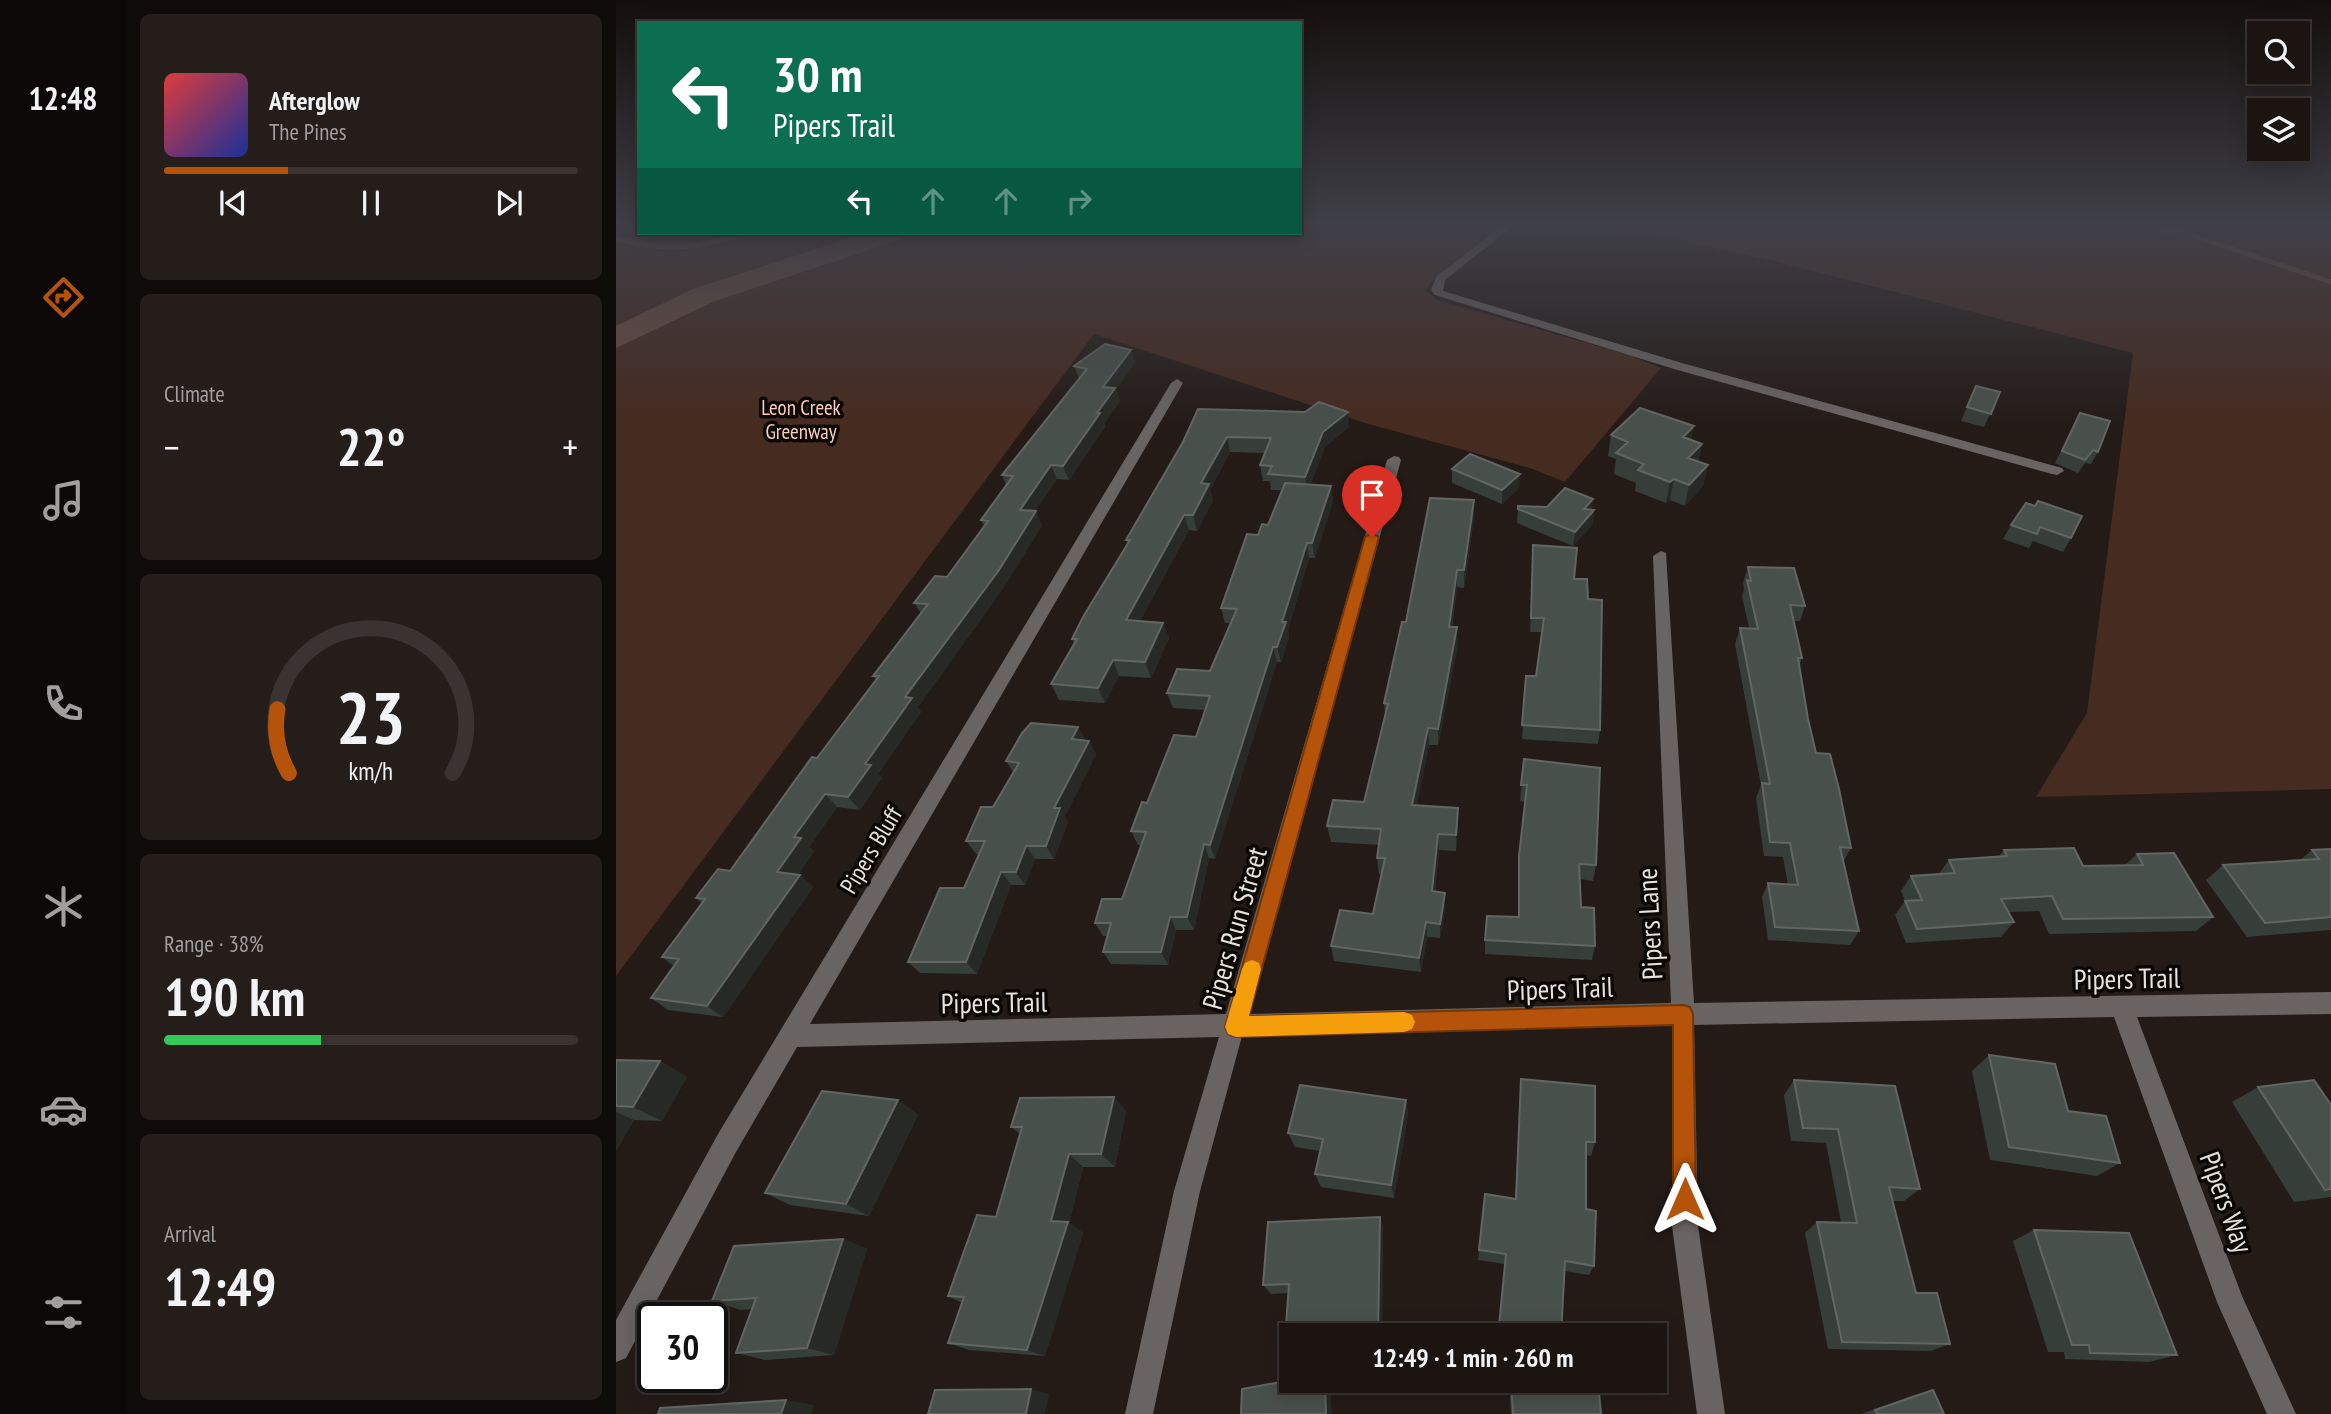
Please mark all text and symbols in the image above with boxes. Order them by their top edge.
map controls [2247,21,2310,161]
button: search [2247,21,2310,84]
text: 30 m [773,42,862,106]
icon: left [658,49,749,140]
text: 12:48 [28,77,98,119]
text: Afterglow [269,84,360,117]
button: layers [2247,98,2310,161]
text: Pipers Trail [773,104,895,146]
text: The Pines [269,117,347,146]
icon: left [841,182,879,220]
icon: ahead [914,182,952,220]
icon: ahead [987,182,1025,220]
icon: right [1060,182,1098,220]
icon: previous [214,184,252,222]
icon: pause [352,184,390,222]
icon: next [490,184,528,222]
icon: directions [39,273,88,322]
text: Climate [164,379,225,408]
park label: Leon Creek Greenway [761,394,841,445]
text: 22° [337,413,405,480]
text: − [164,422,180,471]
text: + [562,422,578,471]
pin [1342,465,1402,537]
icon: music [39,476,88,525]
icon: arrive [1353,476,1391,514]
text: 23 [336,669,406,763]
icon: phone [39,679,88,728]
text: km/h [349,755,393,787]
street label: Pipers Bluff [833,800,909,899]
street label: Pipers Run Street [1193,842,1275,1014]
street label: Pipers Lane [1628,867,1670,981]
icon: climate [39,882,88,931]
text: Range · 38% [164,929,264,958]
street label: Pipers Trail [2073,959,2181,997]
text: 190 km [164,963,305,1030]
street label: Pipers Trail [1506,968,1614,1008]
street label: Pipers Trail [940,983,1048,1021]
icon: car [39,1085,88,1134]
street label: Pipers Way [2192,1146,2262,1258]
position arrow [1648,1162,1722,1236]
text: Arrival [164,1219,216,1248]
text: 12:49 [164,1253,276,1320]
icon: filters [39,1288,88,1337]
speed limit sign: 30 [637,1302,728,1393]
text: 12:49 · 1 min · 260 m [1373,1341,1573,1374]

